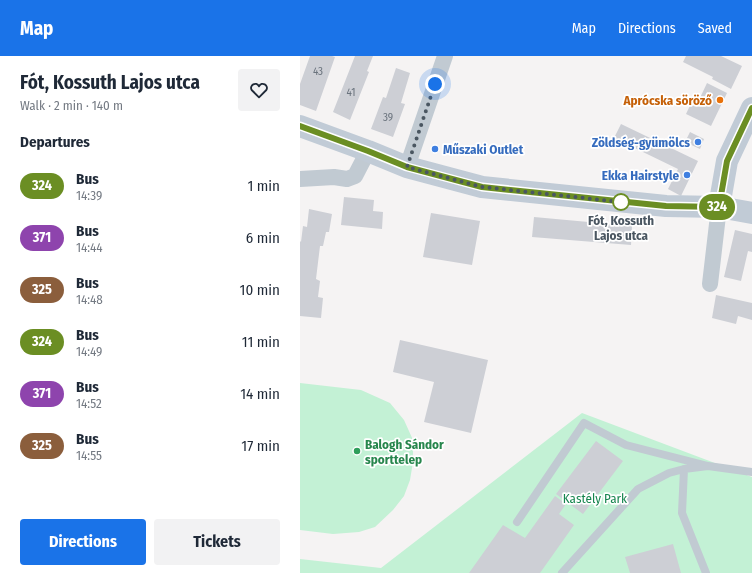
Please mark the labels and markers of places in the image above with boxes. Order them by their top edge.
place label: Aprócska söröző [622,93,712,108]
marker: Aprócska söröző [715,95,725,105]
place label: Zöldség-gyümölcs [592,135,690,150]
marker: Zöldség-gyümölcs [693,137,703,147]
place label: Műszaki Outlet [443,142,524,157]
marker: Műszaki Outlet [430,144,440,154]
place label: Ekka Hairstyle [602,168,679,183]
marker: Ekka Hairstyle [682,170,692,180]
marker: Fót, Kossuth Lajos utca [612,193,630,211]
place label: Fót, Kossuth Lajos utca [588,213,654,243]
place label: Balogh Sándor sporttelep [365,437,444,467]
marker: Balogh Sándor sporttelep [352,446,362,456]

